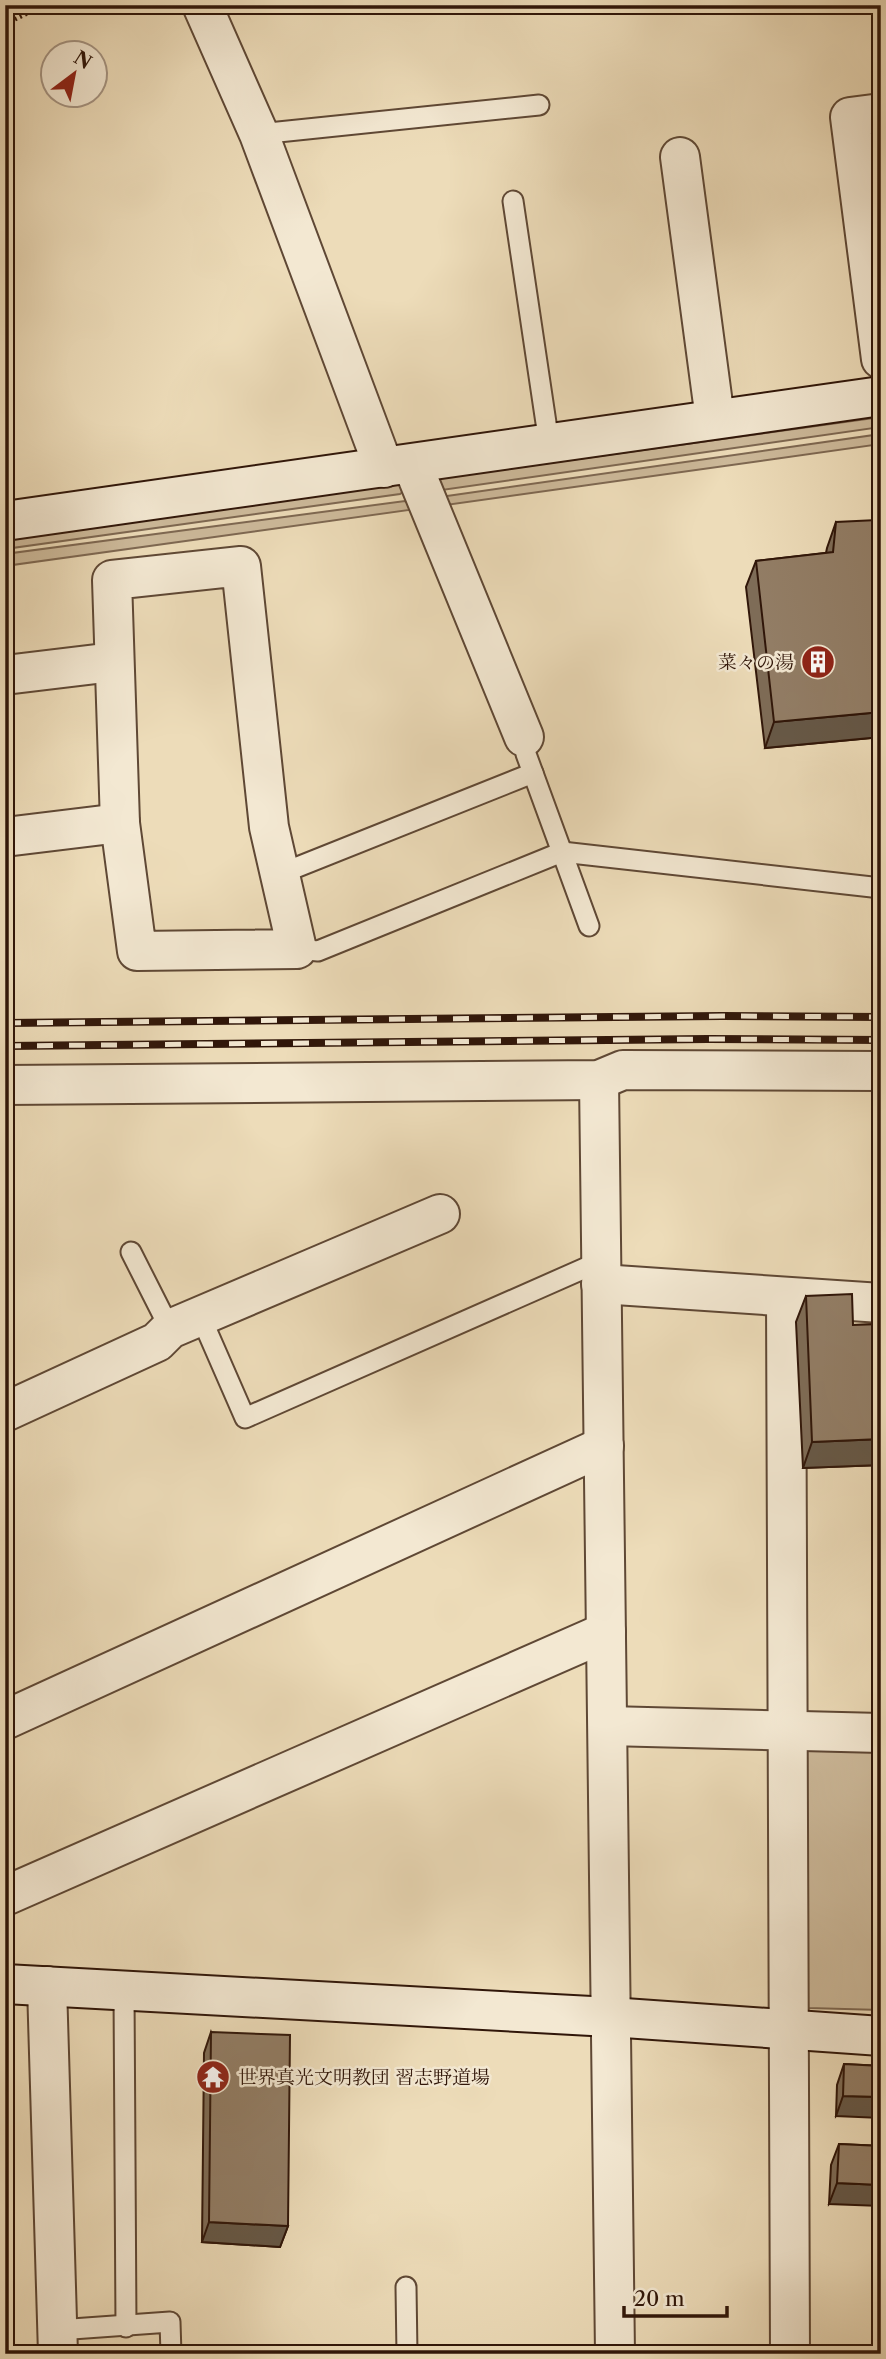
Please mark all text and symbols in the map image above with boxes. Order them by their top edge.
north arrow [38,38,108,108]
text: N [70,46,96,74]
building icon: 菜々の湯 [799,643,837,681]
place label: 菜々の湯 [718,651,794,674]
temple icon: 世界真光文明教団 習志野道場 [194,2058,232,2096]
place label: 世界真光文明教団 習志野道場 [238,2066,490,2089]
scale bar [624,2275,727,2319]
text: 20 m [634,2286,685,2311]

